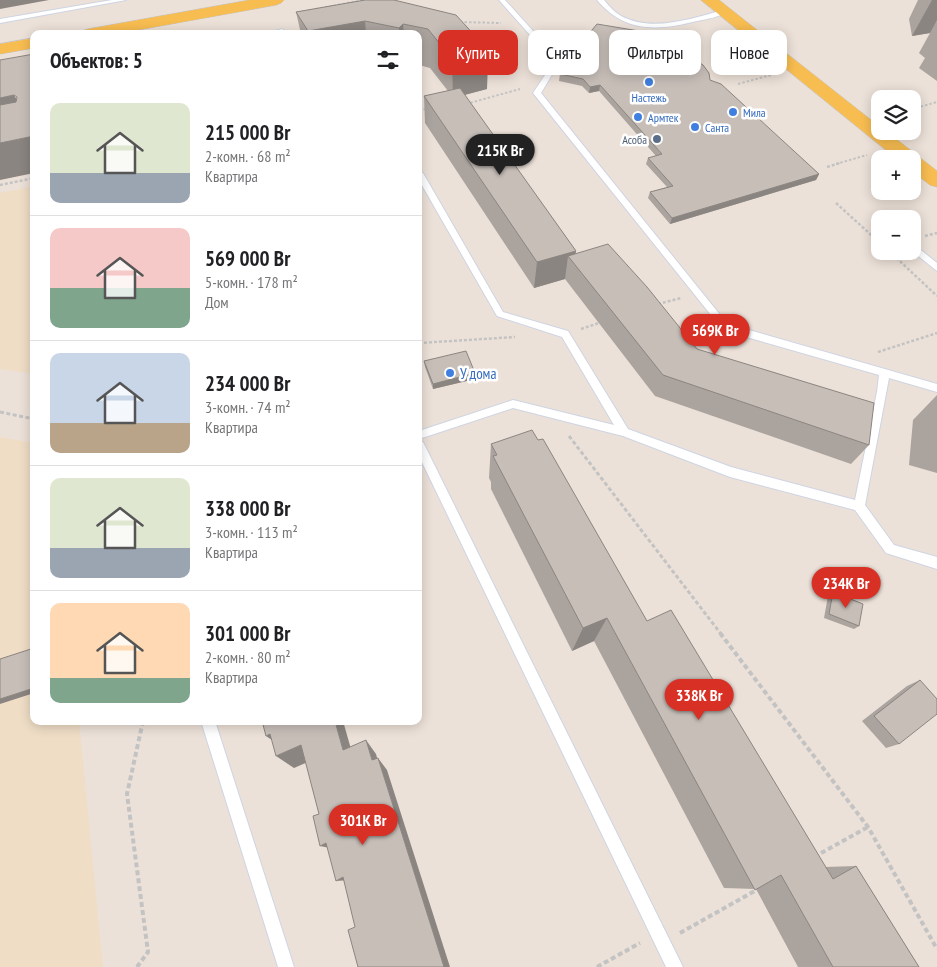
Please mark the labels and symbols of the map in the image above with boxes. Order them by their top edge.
marker: Настежь [643,76,655,88]
place label: Настежь [632,90,667,105]
place label: Мила [743,105,766,120]
marker: Мила [727,106,739,118]
place label: Армтек [648,110,679,125]
marker: Армтек [632,111,644,123]
place label: Санта [705,120,729,135]
marker: Санта [689,121,701,133]
place label: Асоба [622,132,647,147]
marker: Асоба [651,133,663,145]
pin: 215K Br [454,134,546,176]
pin: 569K Br [669,314,761,356]
place label: У дома [460,364,496,383]
marker: У дома [444,367,456,379]
pin: 234K Br [800,566,892,609]
pin: 338K Br [653,678,745,721]
pin: 301K Br [317,804,409,846]

